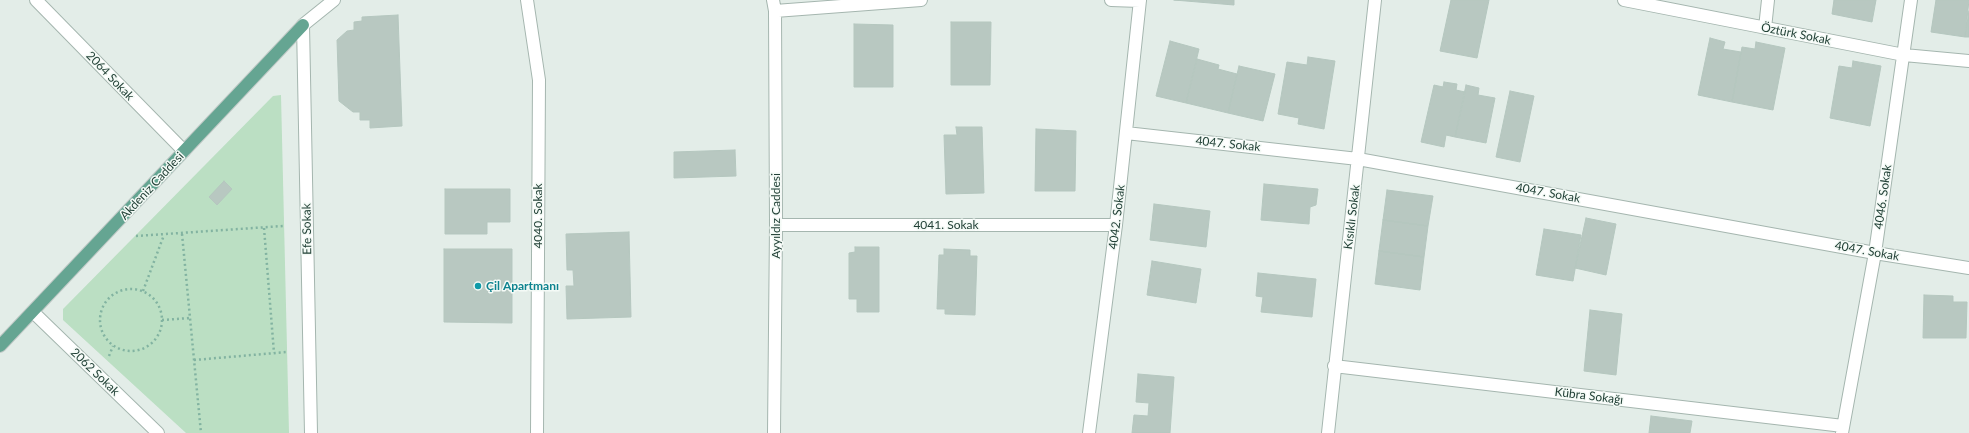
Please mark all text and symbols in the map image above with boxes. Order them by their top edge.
street label: Öztürk Sokak [1760,20,1832,48]
street label: 2064 Sokak [83,49,137,103]
street label: 4047. Sokak [1195,133,1261,155]
street label: Akdeniz Caddesi [117,149,187,223]
street label: 4046. Sokak [1871,164,1895,230]
street label: Ayyıldız Caddesi [769,173,783,259]
street label: 4047. Sokak [1515,180,1581,206]
street label: 4040. Sokak [531,183,545,249]
street label: 4042. Sokak [1106,184,1128,250]
street label: Kısıklı Sokak [1341,184,1363,250]
street label: Efe Sokak [299,203,315,255]
street label: 4041. Sokak [913,218,979,232]
street label: 4047. Sokak [1834,238,1900,264]
place label: Çil Apartmanı [486,279,559,293]
marker: Çil Apartmanı [473,281,483,291]
street label: 2062 Sokak [68,345,122,399]
street label: Kübra Sokağı [1554,385,1624,407]

